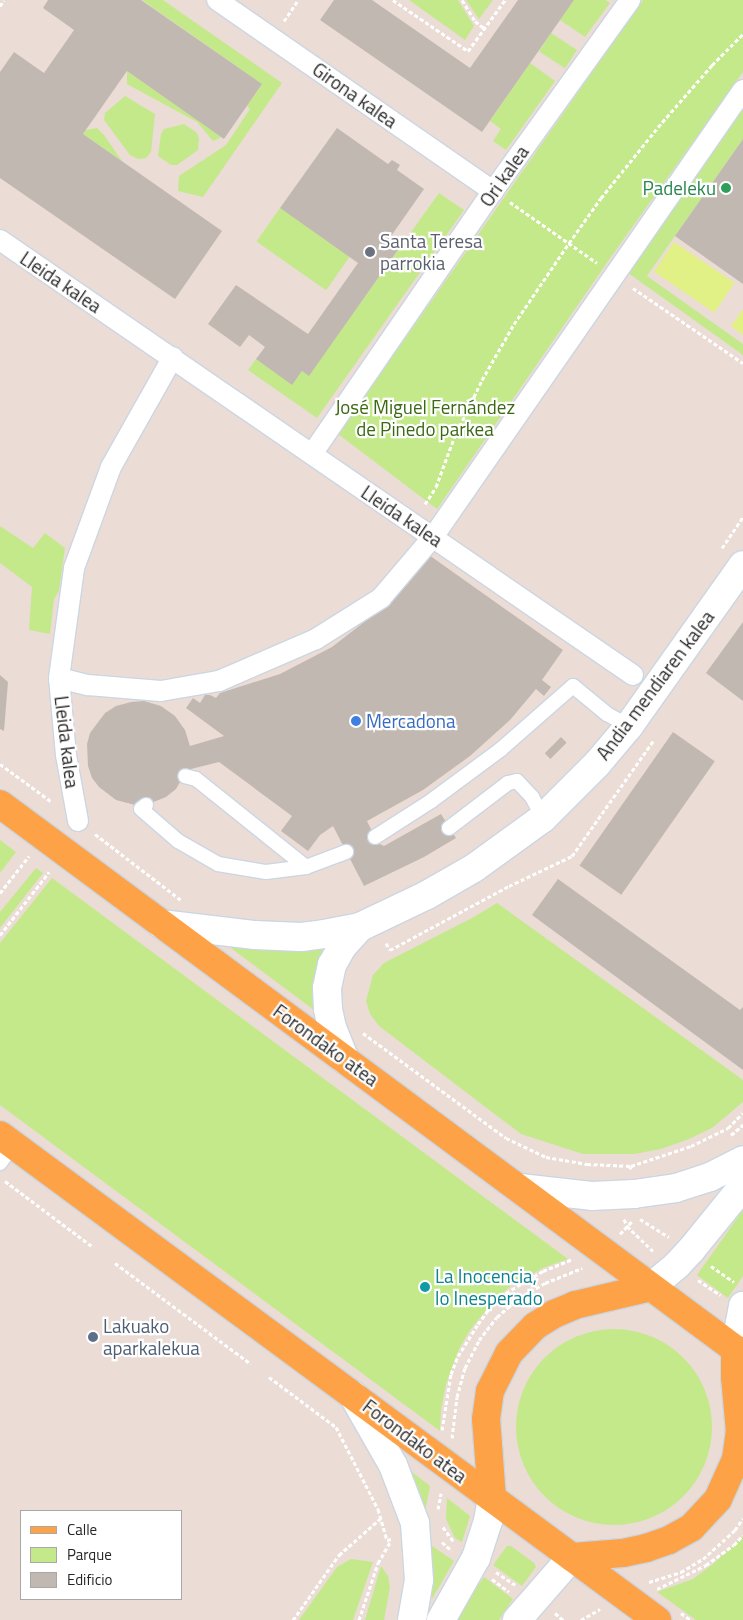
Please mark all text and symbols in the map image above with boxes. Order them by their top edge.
street label: Girona kalea [308,57,402,133]
street label: Ori kalea [475,141,533,211]
place label: Padeleku [642,177,716,199]
marker: Padeleku [720,182,732,194]
place label: Santa Teresa parrokia [380,230,483,274]
marker: Santa Teresa parrokia [364,246,376,258]
street label: Lleida kalea [16,247,106,317]
park label: José Miguel Fernández de Pinedo parkea [335,396,515,440]
street label: Lleida kalea [357,481,447,551]
street label: Andia mendiaren kalea [591,606,719,764]
street label: Lleida kalea [50,694,84,790]
place label: Mercadona [366,710,455,732]
marker: Mercadona [350,715,362,727]
street label: Forondako atea [269,999,383,1091]
place label: La Inocencia, lo Inesperado [435,1265,543,1309]
marker: La Inocencia, lo Inesperado [419,1281,431,1293]
place label: Lakuako aparkalekua [103,1315,200,1359]
marker: Lakuako aparkalekua [87,1331,99,1343]
street label: Forondako atea [359,1395,471,1487]
legend [20,1510,182,1600]
text: Calle [67,1518,97,1541]
text: Parque [67,1543,112,1566]
text: Edificio [67,1568,112,1591]

